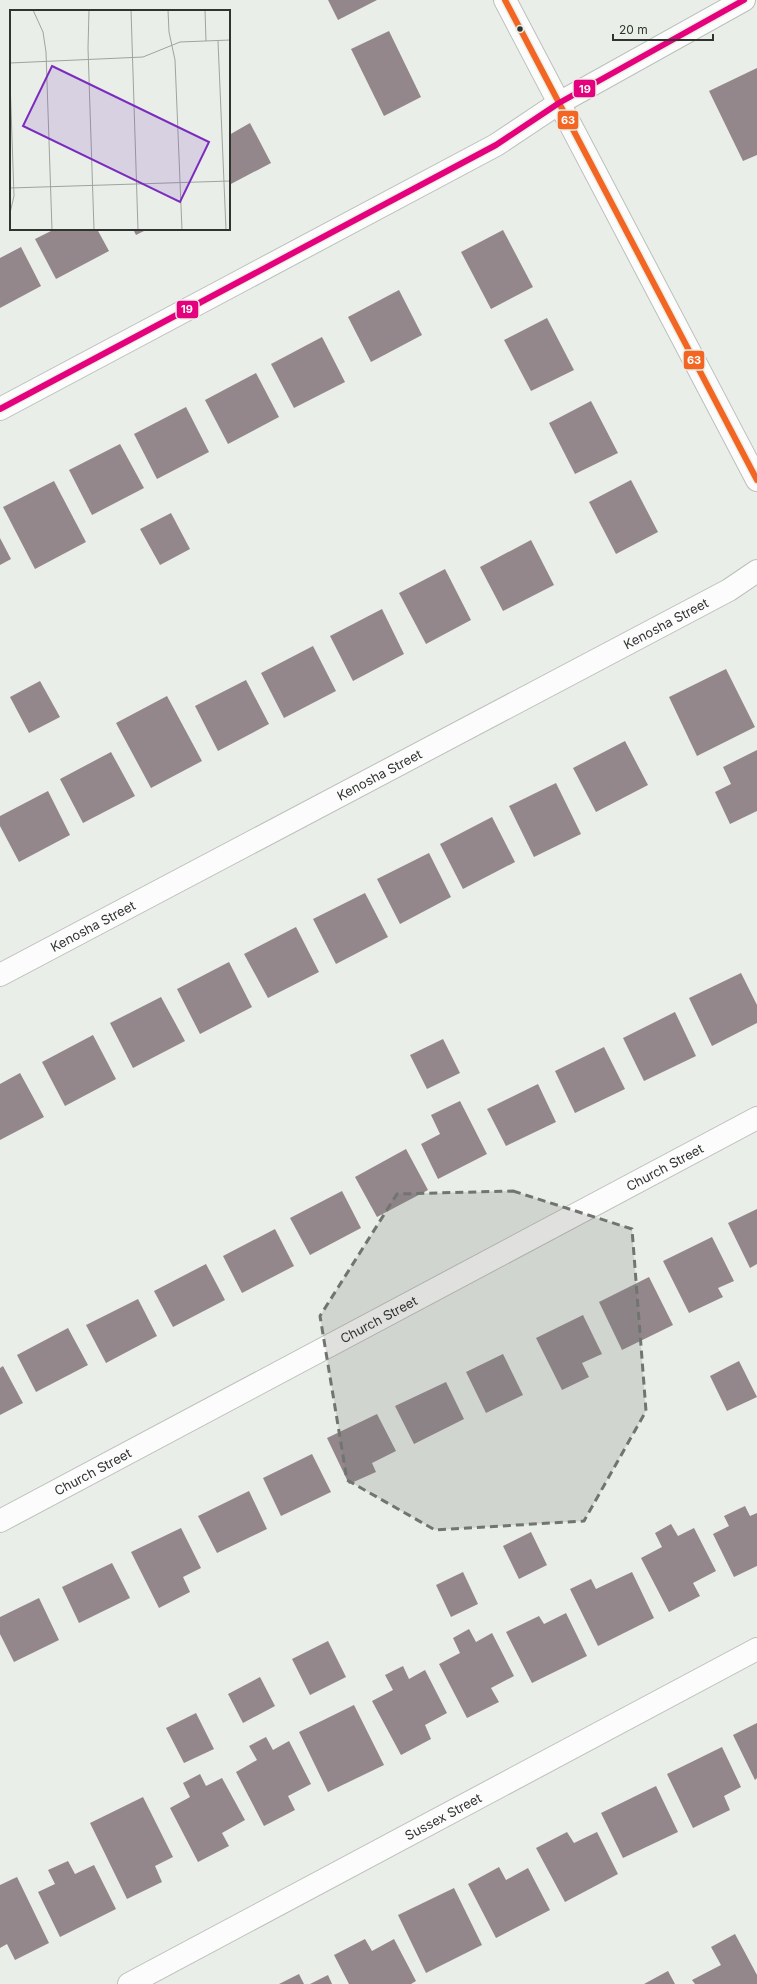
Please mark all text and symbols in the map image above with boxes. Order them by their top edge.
inset map [10,10,230,230]
scale bar [613,16,713,42]
text: 20 m [619,22,648,37]
unlabelled marker [515,24,525,34]
line badge: 19 [573,79,596,98]
text: 19 [579,82,591,96]
line badge: 63 [557,110,579,130]
text: 63 [561,113,575,127]
line badge: 19 [176,300,199,319]
text: 19 [181,302,193,316]
line badge: 63 [683,350,705,370]
text: 63 [687,353,701,367]
street label: Kenosha Street [621,594,711,652]
street label: Kenosha Street [334,746,424,804]
street label: Kenosha Street [48,897,138,955]
street label: Church Street [623,1140,706,1194]
street label: Church Street [337,1292,420,1346]
street label: Church Street [51,1445,134,1499]
street label: Sussex Street [402,1789,484,1843]

